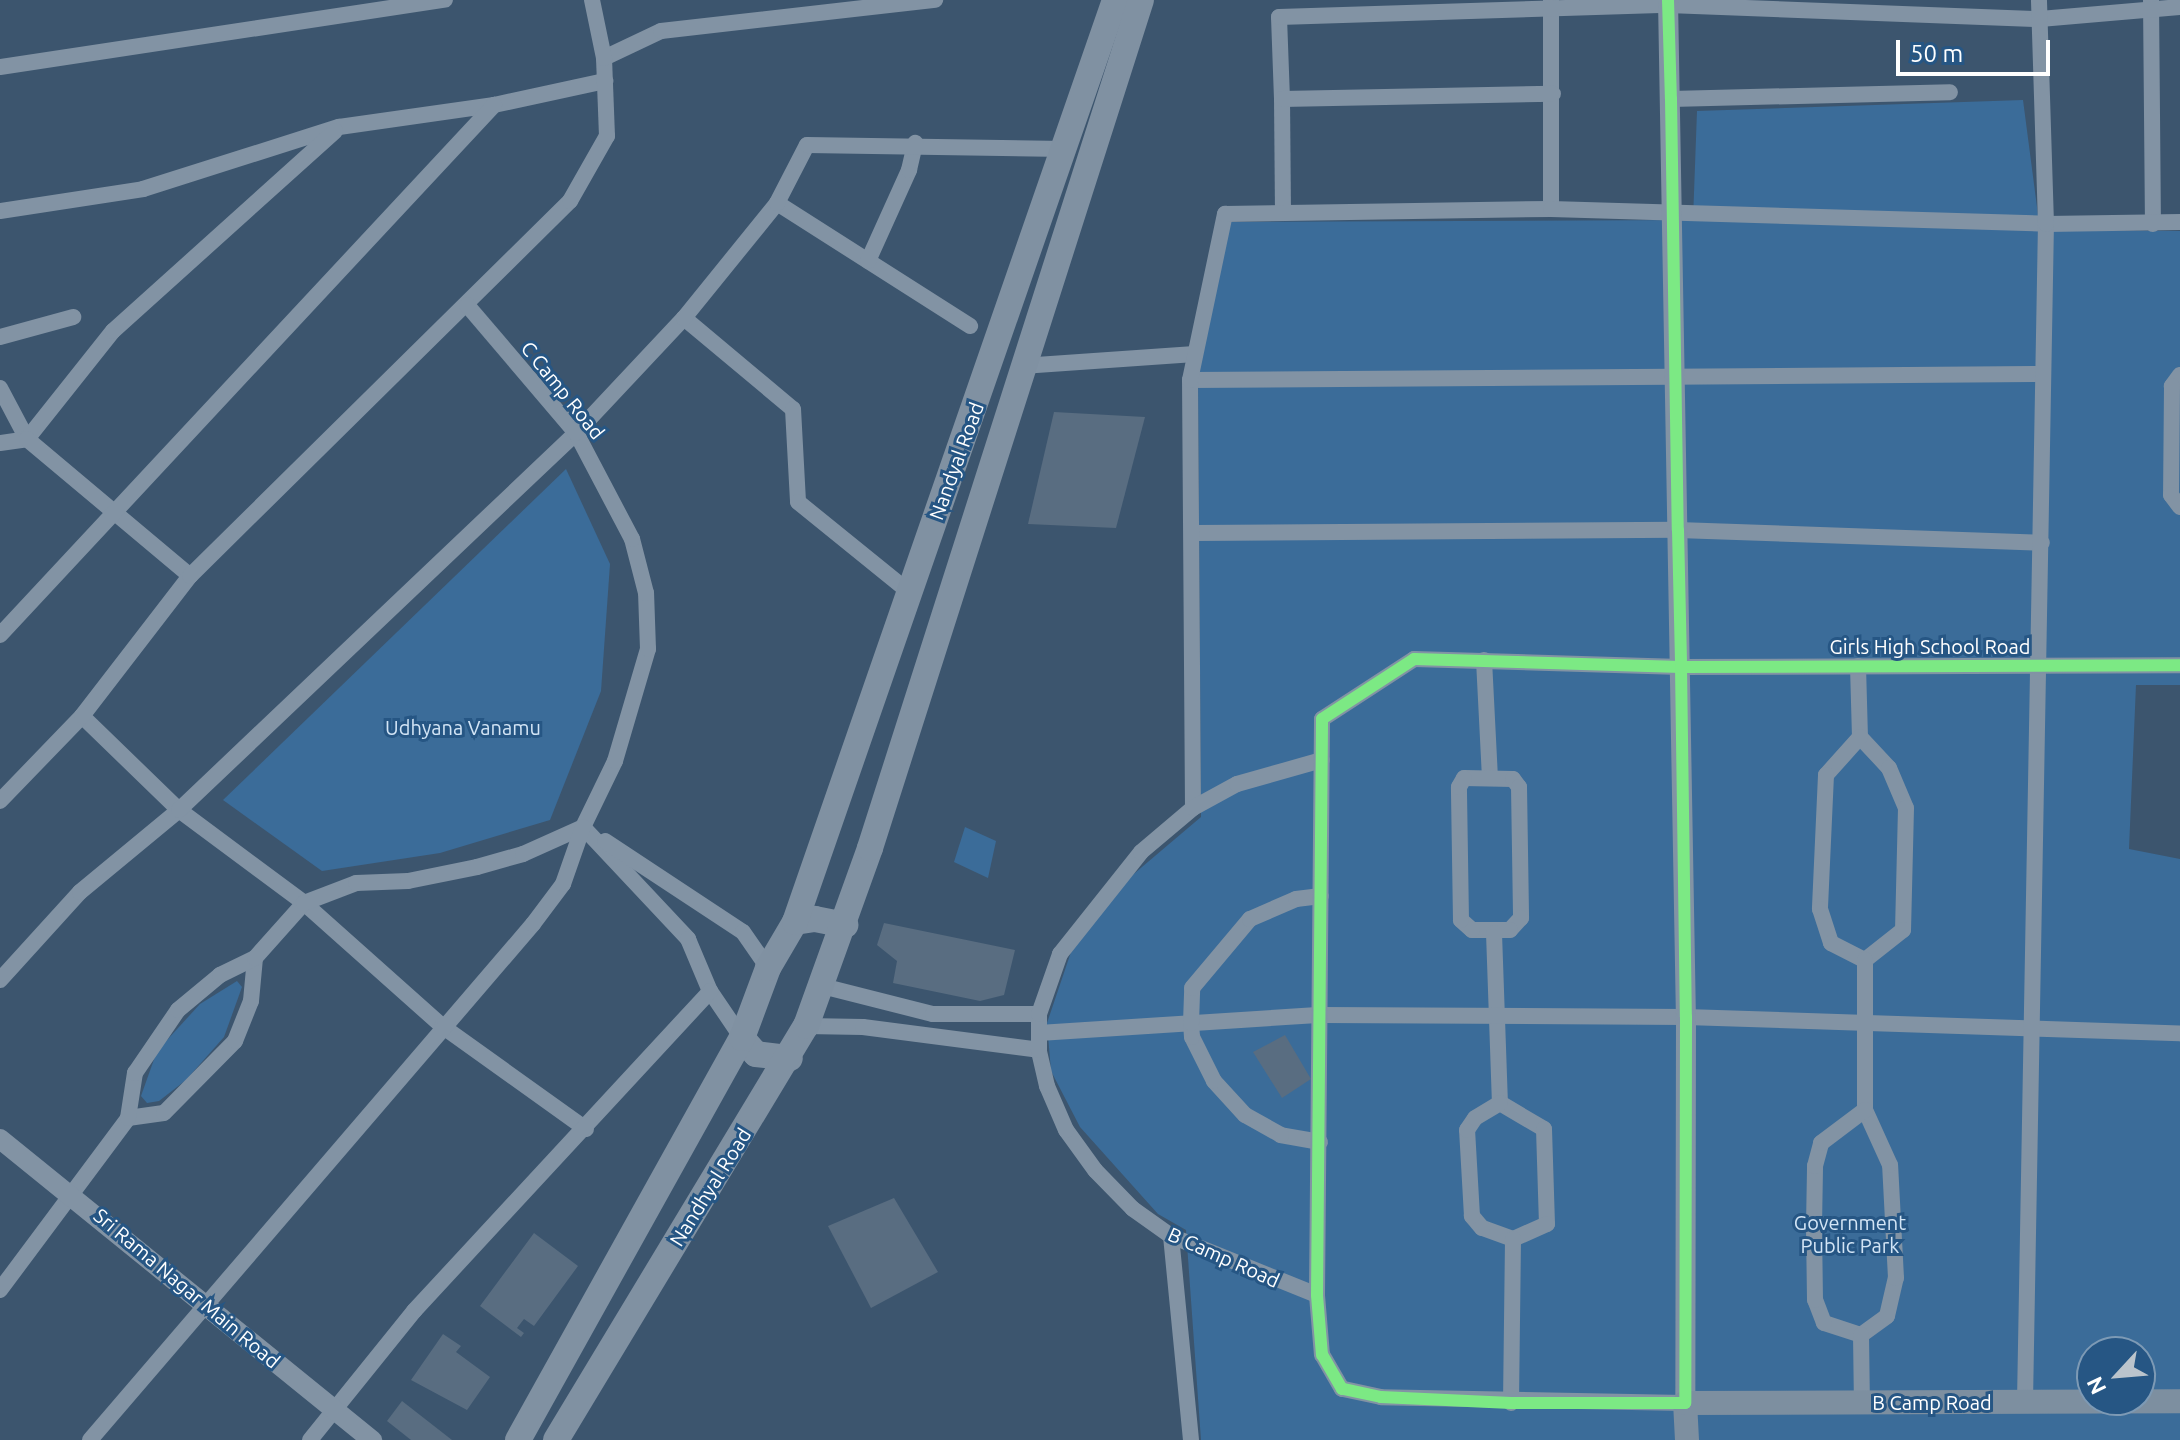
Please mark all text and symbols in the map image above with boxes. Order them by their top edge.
scale bar [1900,24,2054,74]
text: 50 m [1910,40,1963,67]
street label: C Camp Road [516,336,610,444]
street label: Nandyal Road [924,399,988,523]
street label: Girls High School Road [1829,634,2031,658]
park label: Udhyana Vanamu [385,715,541,739]
street label: Nandhyal Road [664,1124,756,1250]
street label: Sri Rama Nagar Main Road [89,1203,285,1373]
park label: Government Public Park [1794,1211,1906,1258]
street label: B Camp Road [1165,1222,1283,1292]
north arrow [2076,1336,2156,1416]
text: N [2081,1373,2111,1399]
street label: B Camp Road [1872,1390,1992,1414]

